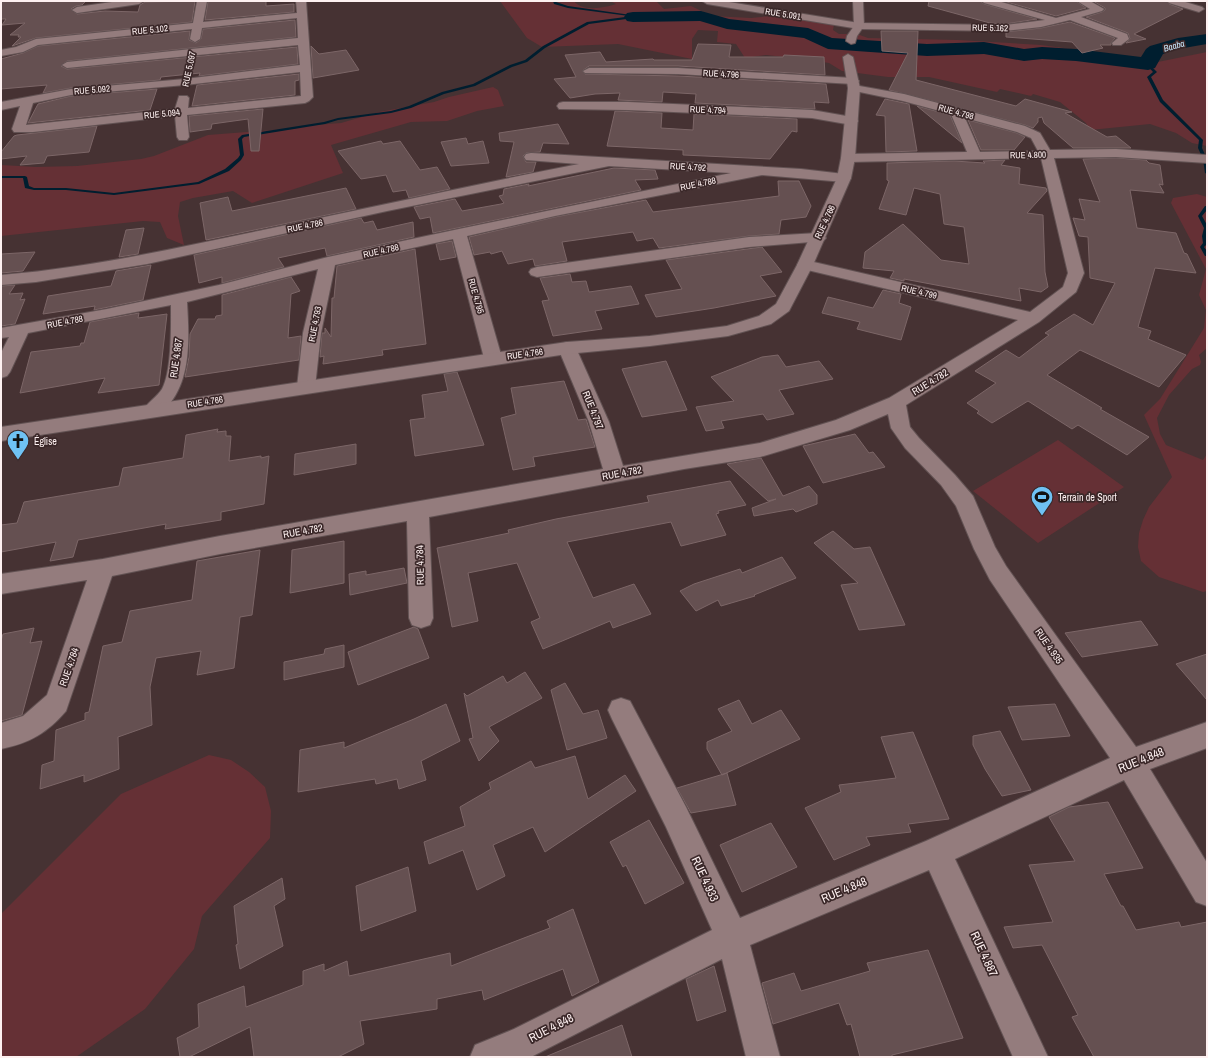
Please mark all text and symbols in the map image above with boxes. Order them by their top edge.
street label: RUE 5.091 [764,5,802,23]
street label: RUE 5.102 [131,22,169,38]
street label: RUE 5.162 [972,22,1008,34]
water label: Baaba [1162,37,1186,55]
street label: RUE 5.097 [179,50,199,88]
street label: RUE 4.796 [703,67,739,81]
street label: RUE 5.092 [73,82,111,98]
street label: RUE 4.798 [937,102,975,122]
street label: RUE 4.794 [690,103,726,117]
street label: RUE 5.094 [143,106,181,122]
street label: RUE 4.800 [1010,149,1046,161]
street label: RUE 4.792 [670,160,706,174]
street label: RUE 4.788 [679,174,717,194]
street label: RUE 4.766 [812,203,838,241]
street label: RUE 4.786 [286,216,324,236]
street label: RUE 4.788 [362,241,400,261]
street label: RUE 4.795 [465,277,487,315]
street label: RUE 4.799 [900,282,938,302]
street label: RUE 4.793 [306,305,324,343]
street label: RUE 4.788 [46,313,84,331]
street label: RUE 4.987 [167,337,185,379]
street label: RUE 4.766 [506,346,544,362]
street label: RUE 4.782 [910,366,951,398]
street label: RUE 4.797 [579,389,607,431]
street label: RUE 4.766 [186,393,224,411]
church icon: Église [5,428,31,461]
place label: Église [34,435,57,448]
street label: RUE 4.782 [601,463,643,483]
sports icon: Terrain de Sport [1029,484,1055,517]
place label: Terrain de Sport [1058,491,1118,504]
street label: RUE 4.782 [282,521,324,541]
street label: RUE 4.784 [413,544,427,585]
street label: RUE 4.935 [1032,626,1066,667]
street label: RUE 4.784 [56,646,82,688]
street label: RUE 4.848 [1116,744,1166,776]
street label: RUE 4.933 [688,854,722,904]
street label: RUE 4.848 [819,873,869,907]
street label: RUE 4.887 [967,929,1002,980]
street label: RUE 4.848 [526,1010,576,1046]

